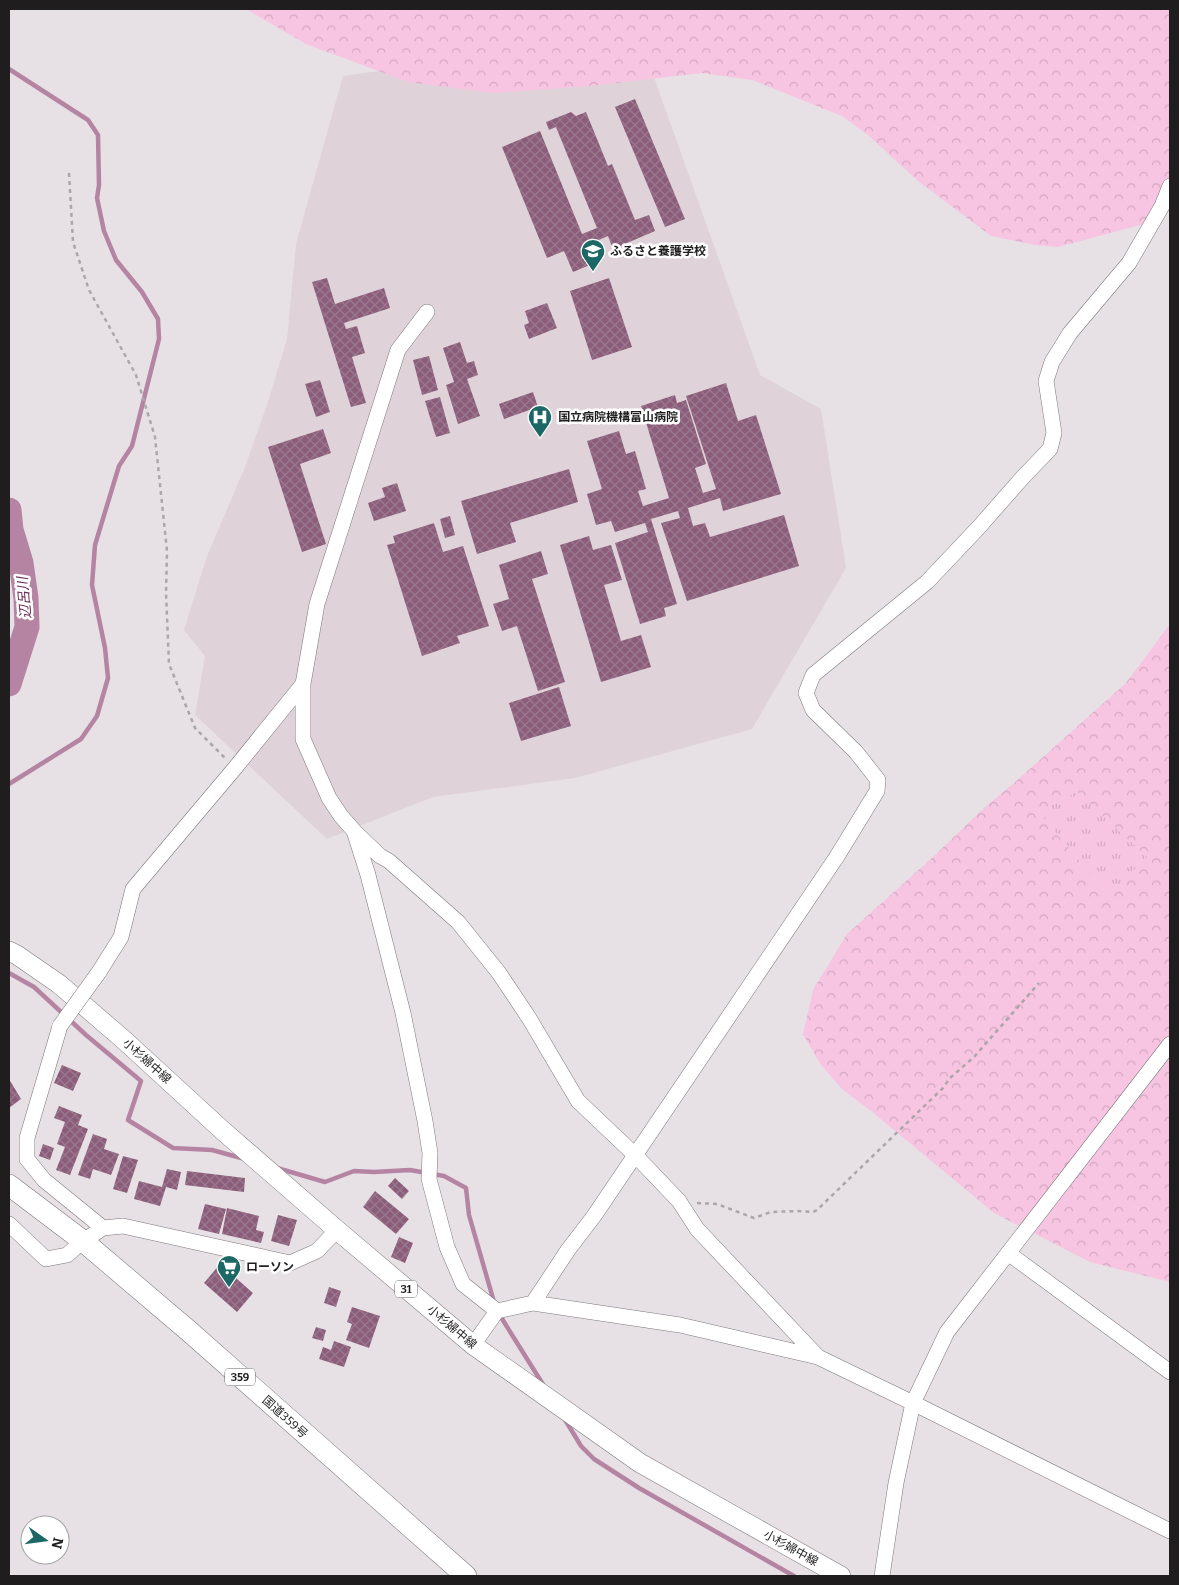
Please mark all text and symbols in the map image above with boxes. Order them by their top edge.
school or university icon: ふるさと養護学校 [580,238,606,272]
place label: ふるさと養護学校 [610,244,706,258]
hospital icon: 国立病院機構富山病院 [527,404,553,438]
place label: 国立病院機構富山病院 [558,410,678,424]
water label: 辺呂川 [14,574,35,620]
street label: 小杉婦中線 [120,1036,174,1086]
supermarket icon: ローソン [216,1254,242,1288]
place label: ローソン [246,1260,294,1274]
road number: 31 [395,1280,417,1298]
street label: 小杉婦中線 [425,1302,479,1352]
road number: 359 [225,1368,255,1385]
street label: 国道359号 [259,1393,311,1441]
north arrow [20,1515,70,1565]
street label: 小杉婦中線 [761,1527,821,1569]
text: N [48,1536,67,1551]

